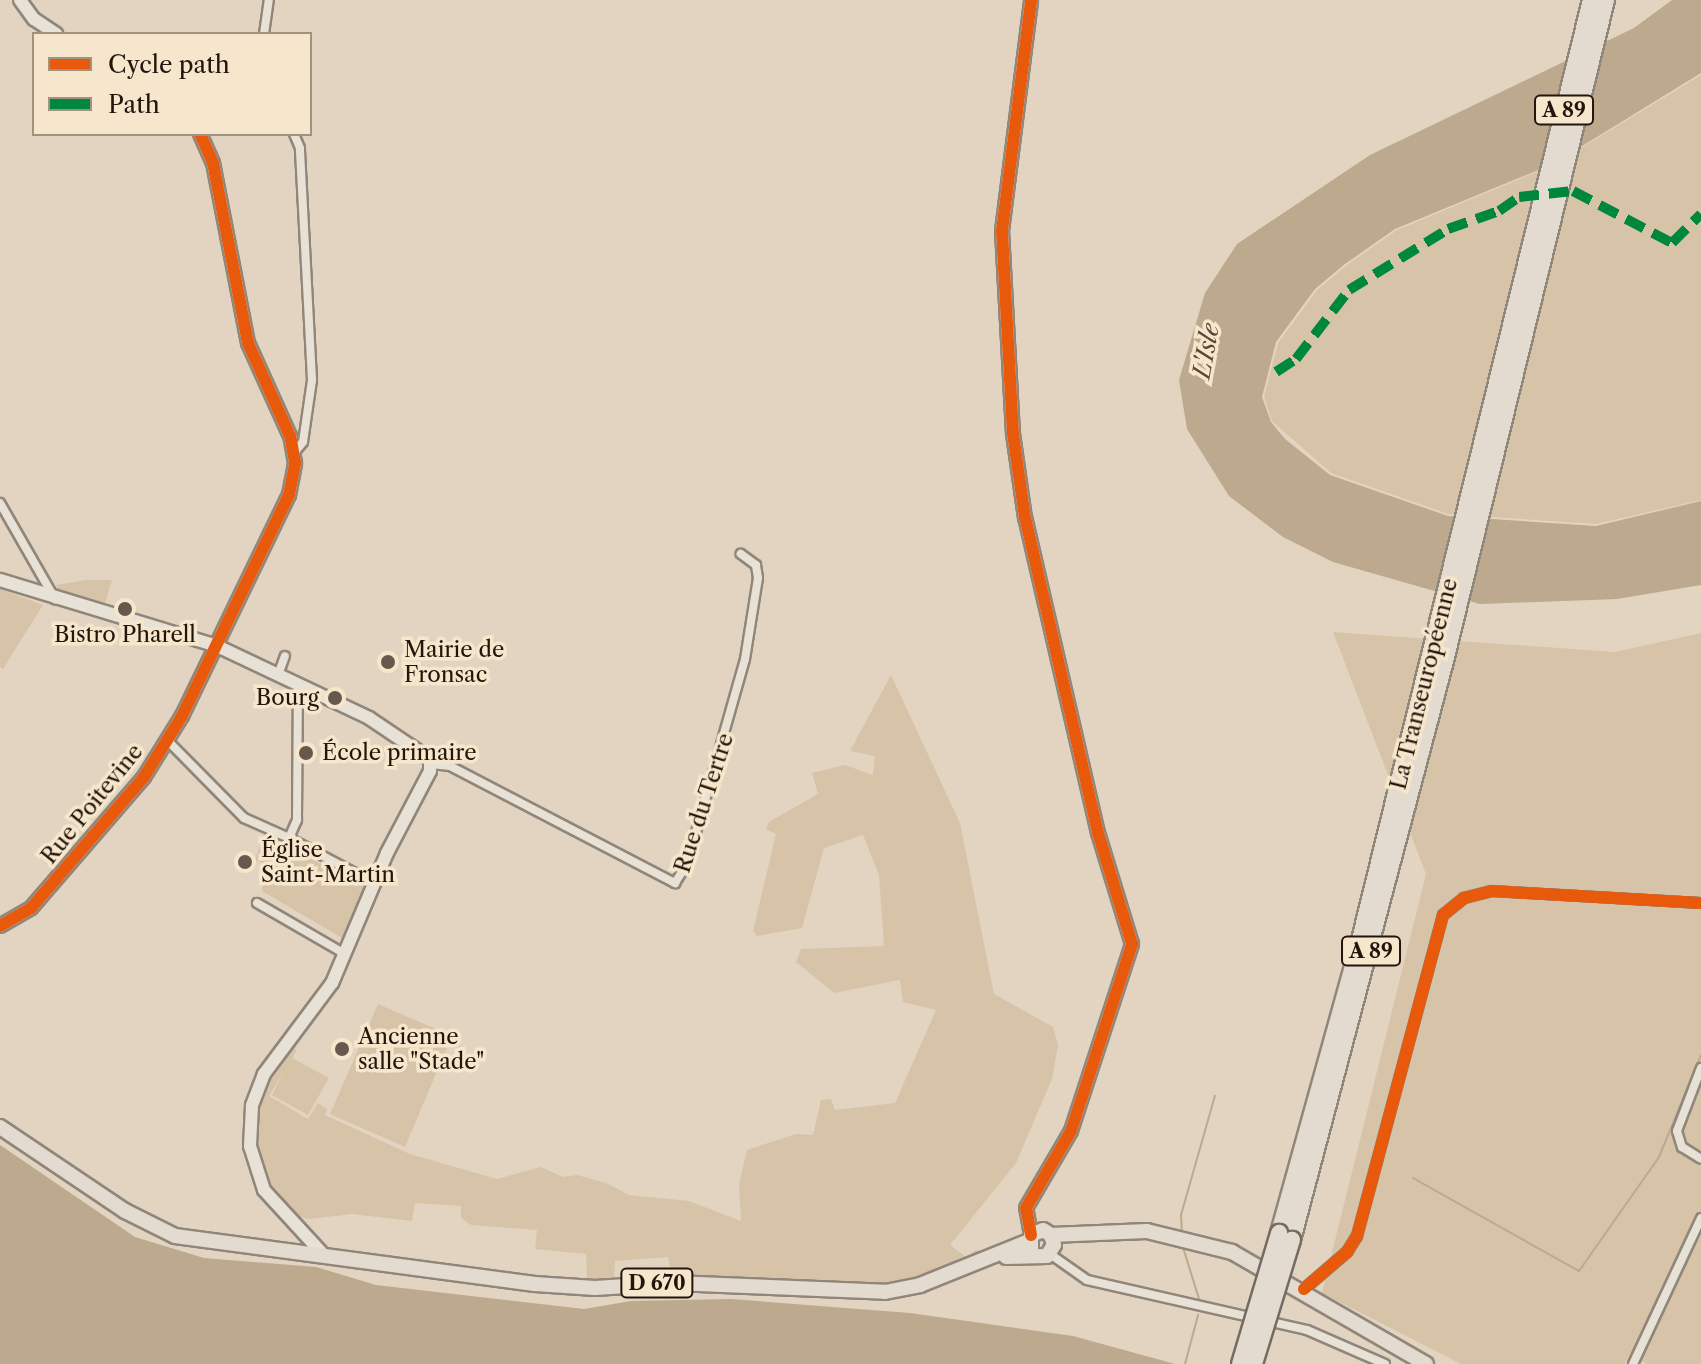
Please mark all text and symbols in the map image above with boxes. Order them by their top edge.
legend [32,32,312,136]
text: Cycle path [108,50,230,79]
text: Path [108,90,160,119]
road number: A 89 [1532,94,1596,126]
water label: L'Isle [1187,321,1225,381]
street label: La Transeuropéenne [1385,575,1463,793]
marker: Bistro Pharell [116,600,134,618]
place label: Bistro Pharell [54,622,196,648]
place label: Mairie de Fronsac [404,636,504,688]
marker: Mairie de Fronsac [379,653,397,671]
place label: Bourg [256,685,319,711]
marker: Bourg [326,689,344,707]
street label: Rue du Tertre [669,730,739,876]
street label: Rue Poitevine [36,739,148,869]
place label: École primaire [322,740,477,766]
marker: École primaire [297,744,315,762]
place label: Église Saint-Martin [261,836,395,888]
marker: Église Saint-Martin [236,853,254,871]
road number: A 89 [1339,935,1403,967]
place label: Ancienne salle "Stade" [358,1023,485,1074]
marker: Ancienne salle "Stade" [333,1040,351,1058]
road number: D 670 [619,1267,695,1299]

